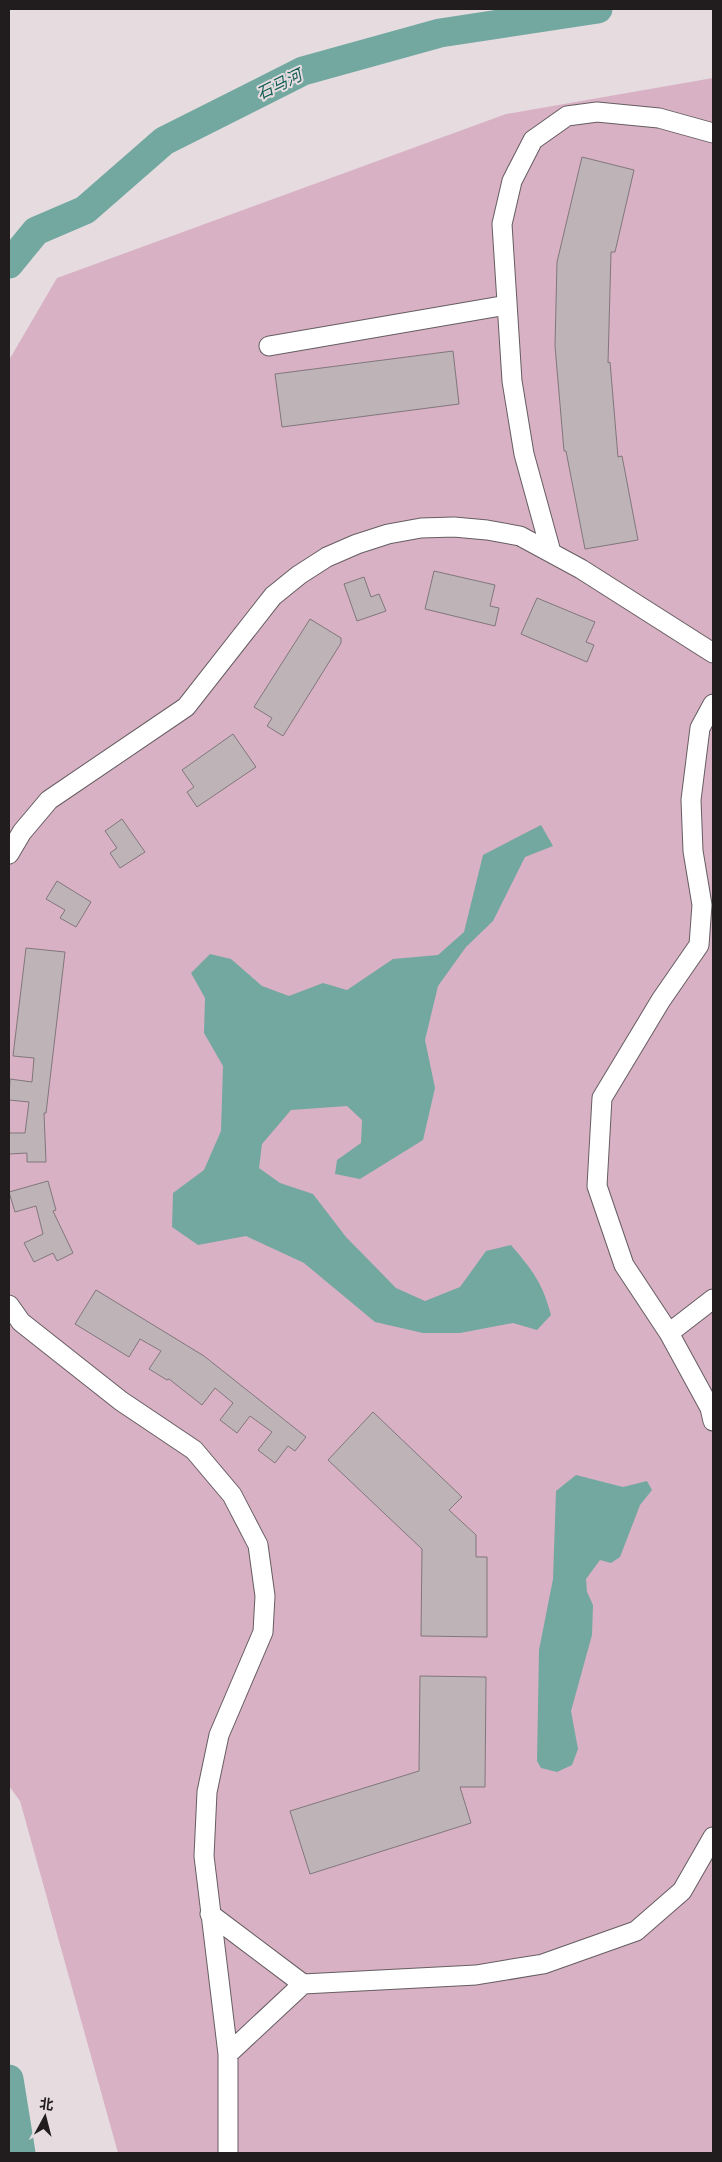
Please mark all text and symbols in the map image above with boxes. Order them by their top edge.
water label: 石马河 [253,63,308,104]
north arrow [20,2092,70,2142]
text: 北 [39,2094,55,2113]

